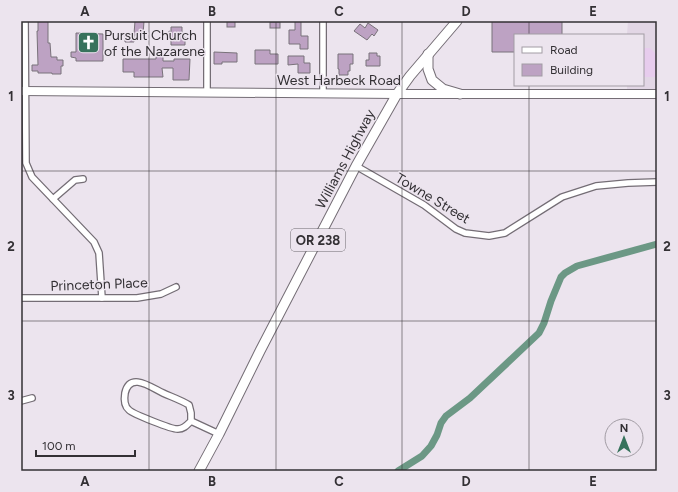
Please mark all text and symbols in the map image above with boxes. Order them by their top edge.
text: A [80,4,90,19]
text: B [208,4,216,19]
text: C [334,4,344,19]
text: D [461,4,471,19]
text: E [589,4,597,19]
place label: Pursuit Church of the Nazarene [104,27,205,60]
church icon: Pursuit Church of the Nazarene [76,30,102,56]
legend [514,34,644,86]
text: Road [550,43,578,57]
text: Building [550,63,593,77]
street label: West Harbeck Road [277,72,401,89]
text: 1 [8,89,14,104]
text: 1 [664,89,670,104]
street label: Williams Highway [312,106,379,212]
street label: Towne Street [392,170,473,227]
road number: OR 238 [291,229,345,251]
text: 2 [7,239,15,254]
text: 2 [663,239,671,254]
street label: Princeton Place [50,274,148,295]
text: 3 [7,388,15,403]
text: 3 [663,388,671,403]
north arrow [604,418,644,458]
text: N [620,422,628,435]
scale bar [36,432,135,458]
text: 100 m [42,439,76,453]
text: A [80,474,90,489]
text: B [208,474,216,489]
text: C [334,474,344,489]
text: D [461,474,471,489]
text: E [589,474,597,489]

